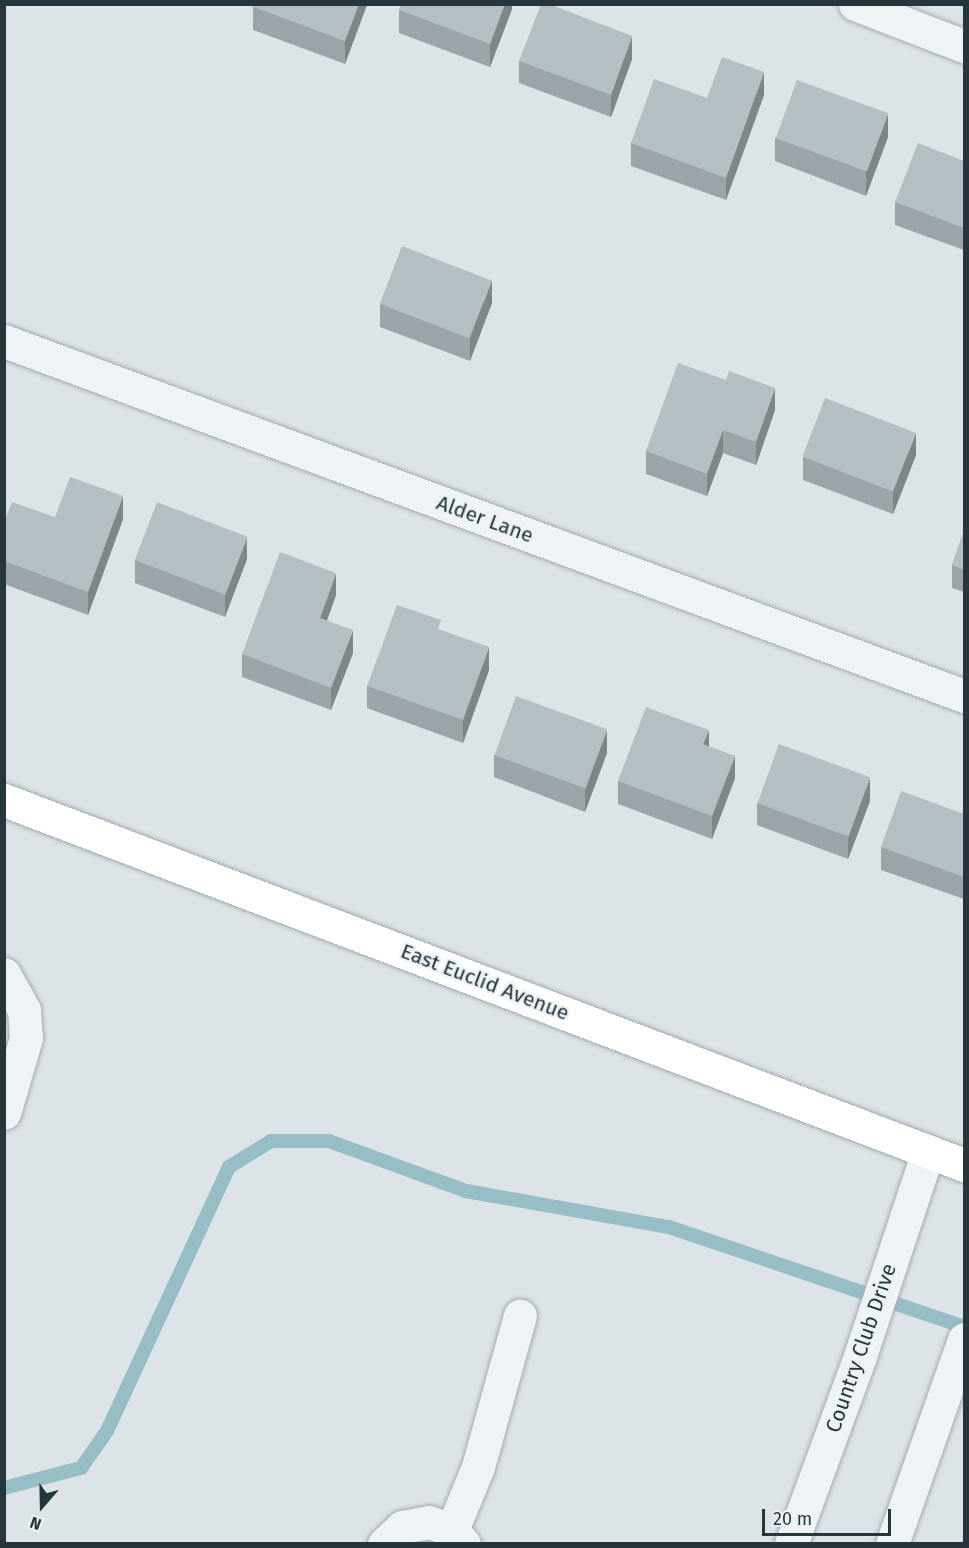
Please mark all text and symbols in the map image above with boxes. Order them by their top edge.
street label: Alder Lane [433,490,537,548]
street label: East Euclid Avenue [397,938,573,1026]
street label: Country Club Drive [820,1260,902,1436]
north arrow [12,1476,72,1536]
scale bar [765,1497,894,1535]
text: 20 m [773,1508,812,1530]
text: N [27,1513,44,1534]

